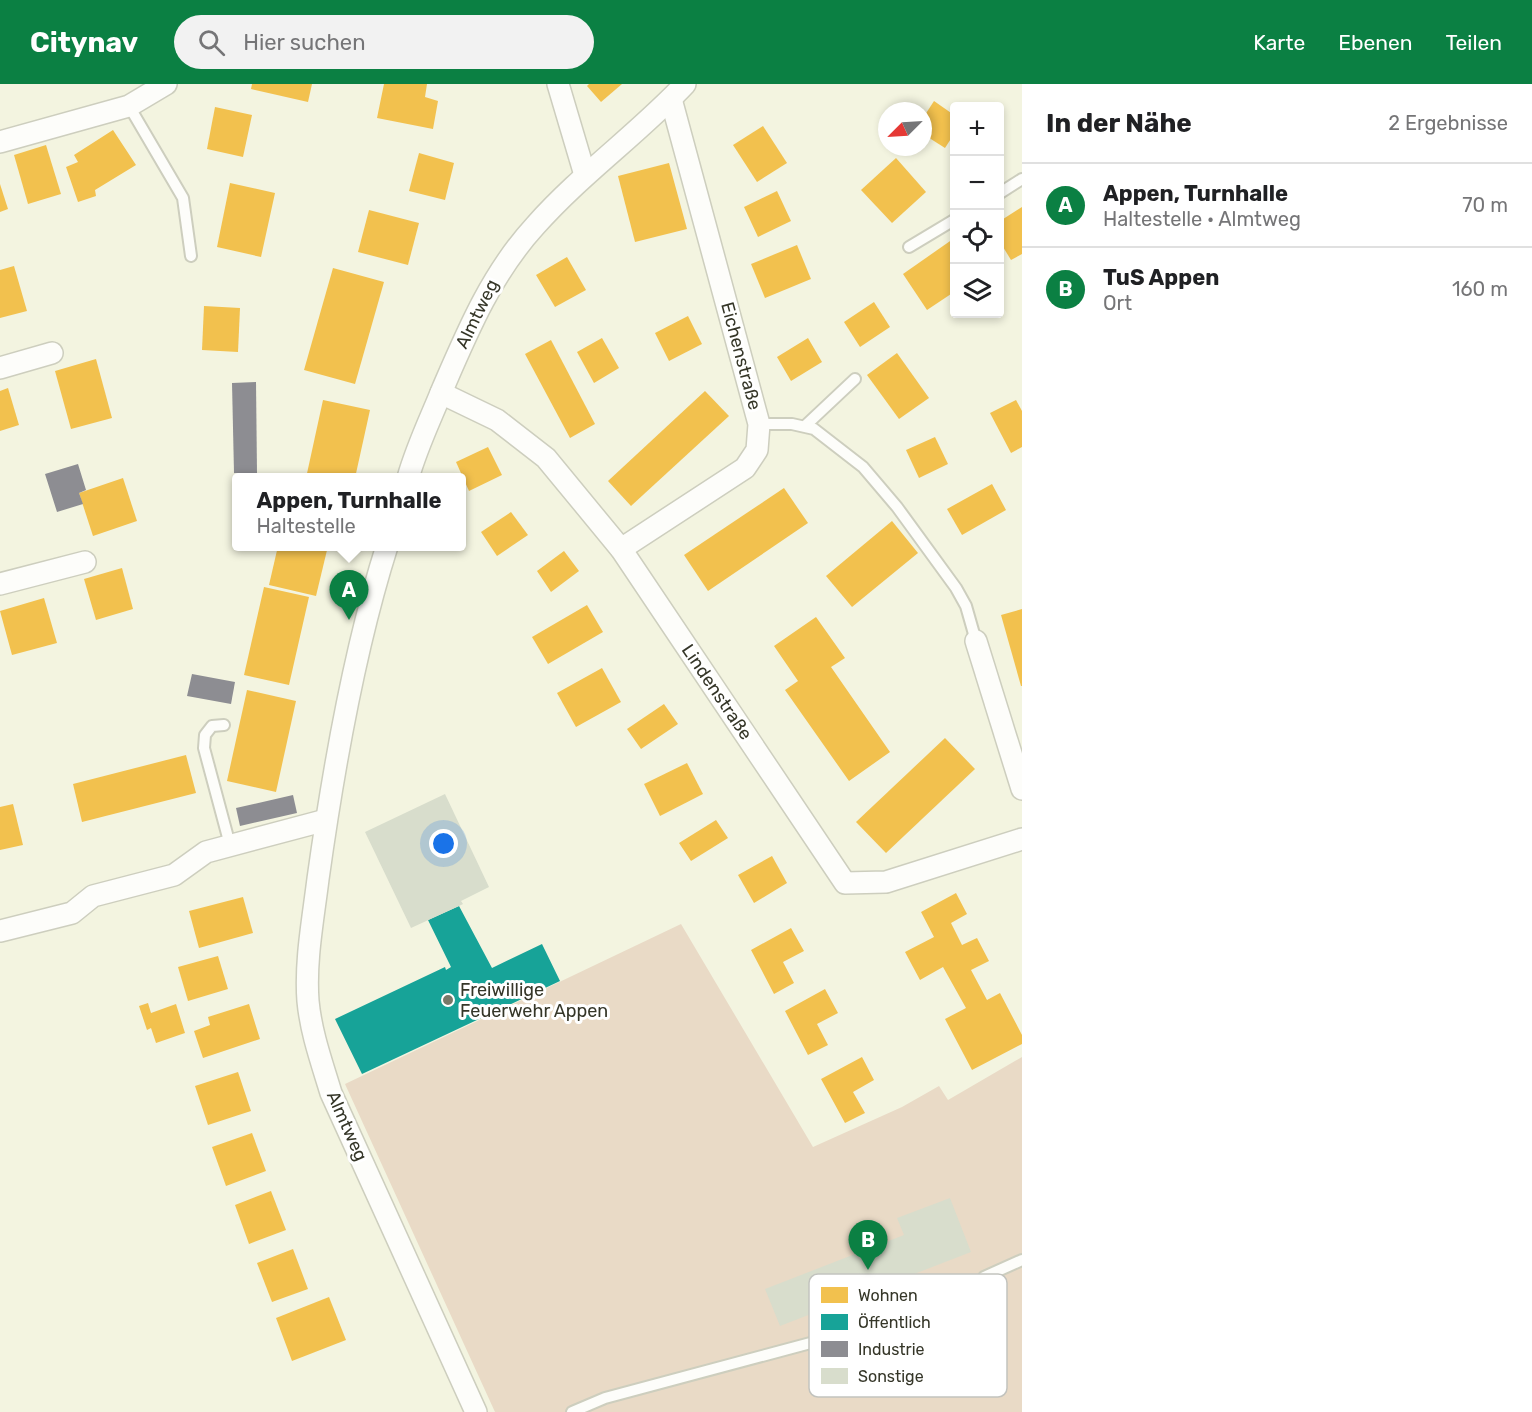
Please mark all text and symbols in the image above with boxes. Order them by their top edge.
search box [174,15,594,69]
text: Citynav [30,26,138,59]
icon: search [195,26,228,59]
text: Hier suchen [243,29,366,56]
text: Karte [1253,30,1305,55]
text: Ebenen [1338,30,1412,55]
text: Teilen [1445,30,1502,55]
north arrow [878,102,932,156]
map controls [950,102,1004,318]
button: + [950,102,1004,156]
text: In der Nähe [1046,108,1192,139]
text: 2 Ergebnisse [1388,111,1508,135]
button: − [950,156,1004,210]
text: Appen, Turnhalle [1103,180,1288,207]
text: A [1058,193,1073,217]
text: 70 m [1462,193,1508,217]
text: Haltestelle · Almtweg [1103,207,1301,231]
button: locate [950,210,1004,264]
button: layers [950,264,1004,318]
text: TuS Appen [1103,264,1219,291]
street label: Almtweg [451,276,503,352]
text: B [1058,277,1073,301]
text: 160 m [1452,277,1508,301]
text: Ort [1103,291,1132,315]
street label: Eichenstraße [716,300,766,412]
popup [232,473,466,551]
text: Appen, Turnhalle [257,487,442,514]
text: Haltestelle [257,514,356,538]
pin: A [330,570,368,620]
street label: Lindenstraße [677,640,757,744]
your location [429,829,458,858]
place label: Freiwillige Feuerwehr Appen [460,979,608,1022]
marker: Freiwillige Feuerwehr Appen [441,993,455,1007]
street label: Almtweg [322,1088,372,1164]
pin: B [848,1220,888,1270]
legend [809,1274,1007,1397]
text: Wohnen [858,1286,918,1305]
text: Öffentlich [858,1313,931,1332]
text: Industrie [858,1340,925,1359]
text: Sonstige [858,1367,924,1386]

